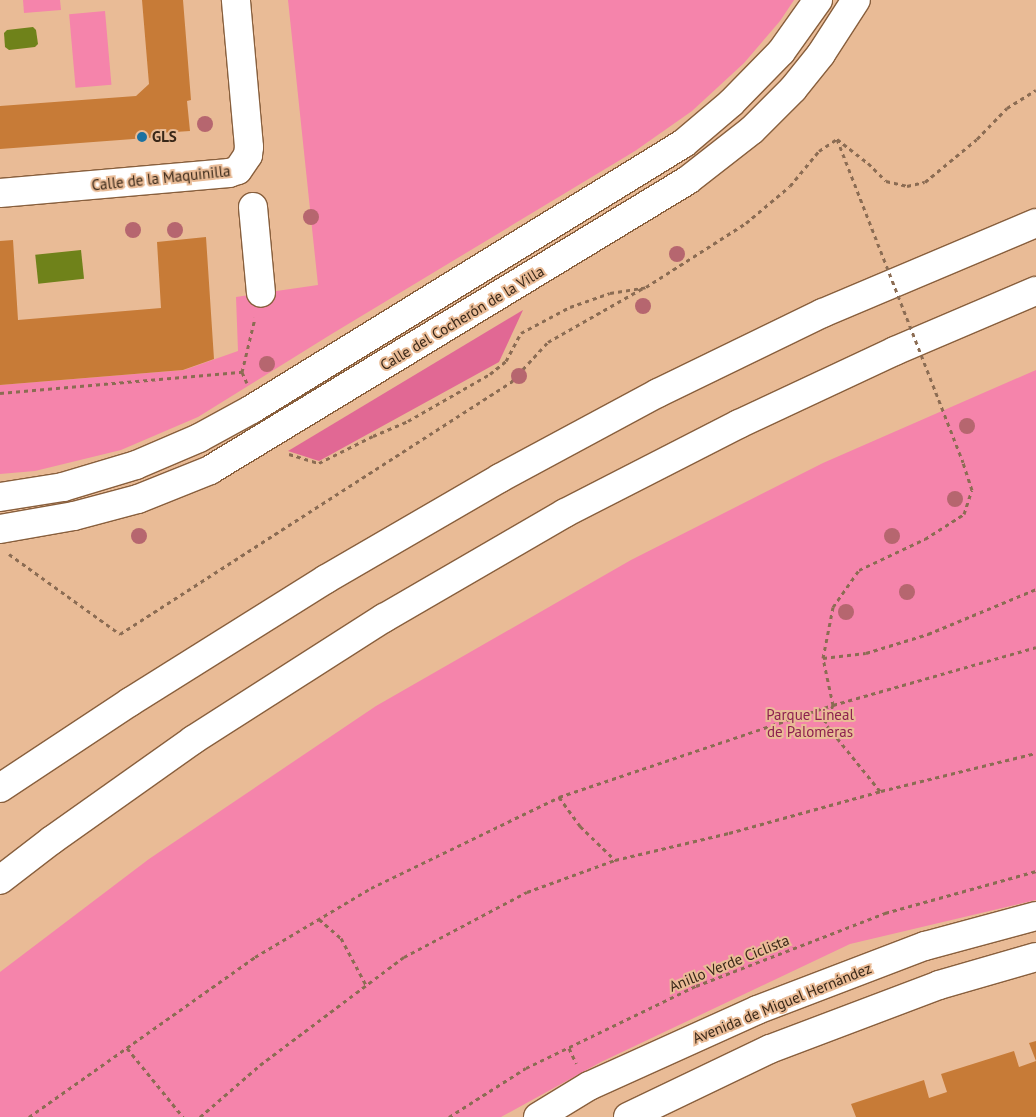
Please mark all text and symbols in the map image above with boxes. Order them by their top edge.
place label: GLS [152,128,177,146]
marker: GLS [136,131,148,143]
street label: Calle de la Maquinilla [91,162,231,194]
street label: Calle del Cocherón de la Villa [377,262,547,374]
park label: Parque Lineal de Palomeras [766,705,854,740]
street label: Anillo Verde Ciclista [666,931,792,995]
street label: Avenida de Miguel Hernández [690,959,874,1047]

